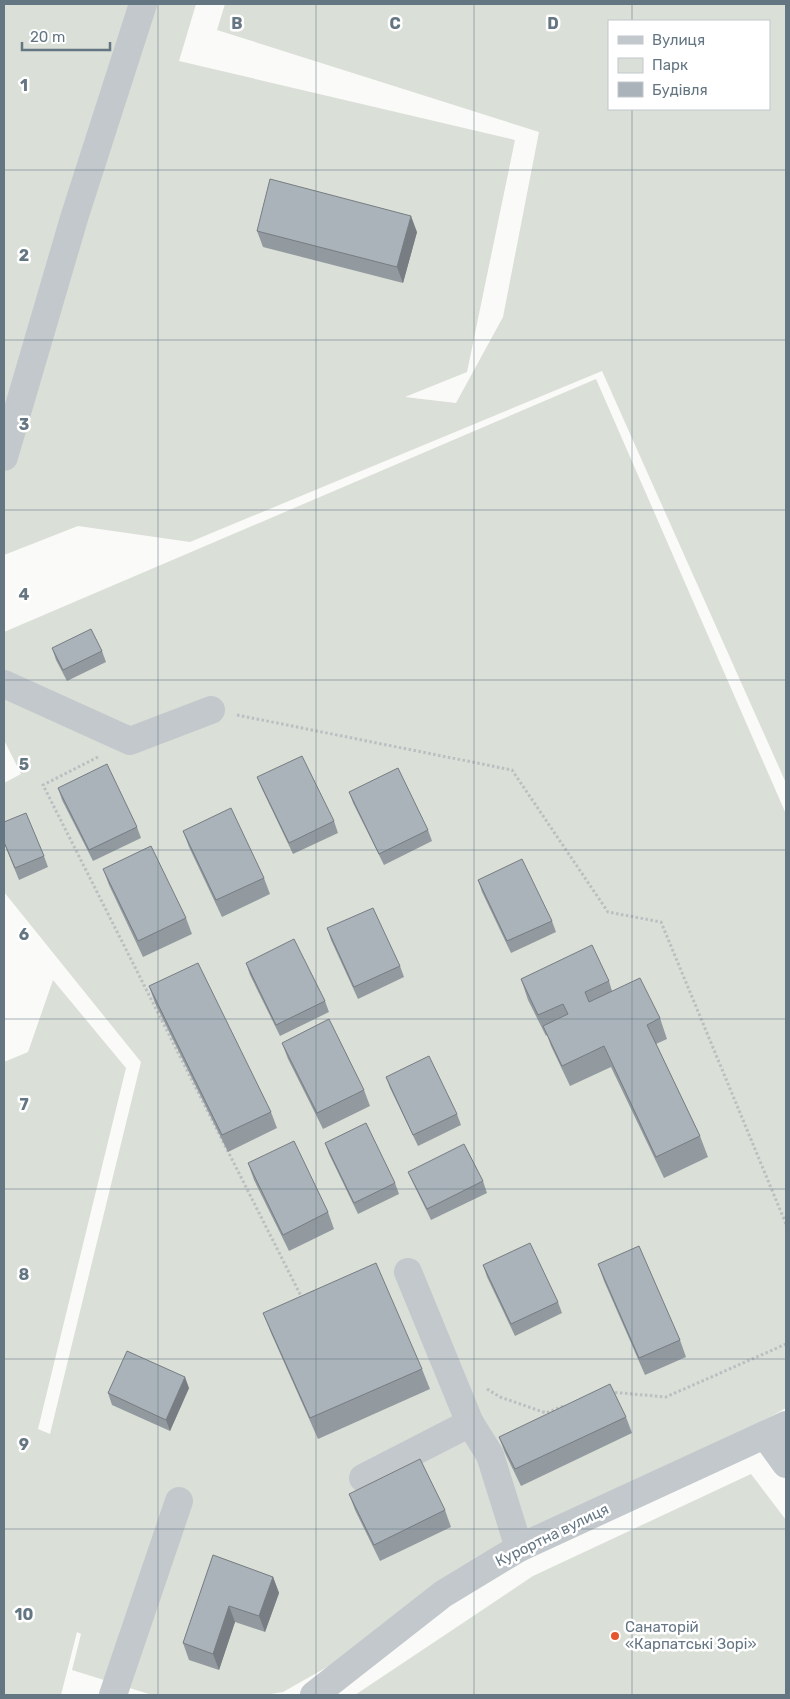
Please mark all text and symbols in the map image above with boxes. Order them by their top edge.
text: B [231,14,243,33]
text: C [389,14,401,33]
text: D [547,14,559,33]
scale bar [22,20,110,52]
legend [608,20,770,110]
text: 20 m [30,28,65,46]
text: Вулиця [652,31,705,49]
text: Парк [652,56,688,74]
text: 1 [20,76,28,95]
text: Будівля [652,81,708,99]
text: 2 [19,246,29,265]
text: 3 [19,415,29,434]
text: 4 [19,585,30,604]
text: 5 [19,755,29,774]
text: 6 [19,925,29,944]
text: 7 [19,1095,29,1114]
text: 8 [19,1265,30,1284]
text: 9 [19,1435,29,1454]
street label: Курортна вулиця [492,1500,612,1570]
text: 10 [15,1605,34,1624]
place label: Санаторій «Карпатські Зорі» [625,1618,757,1653]
marker: Санаторій «Карпатські Зорі» [609,1630,621,1642]

